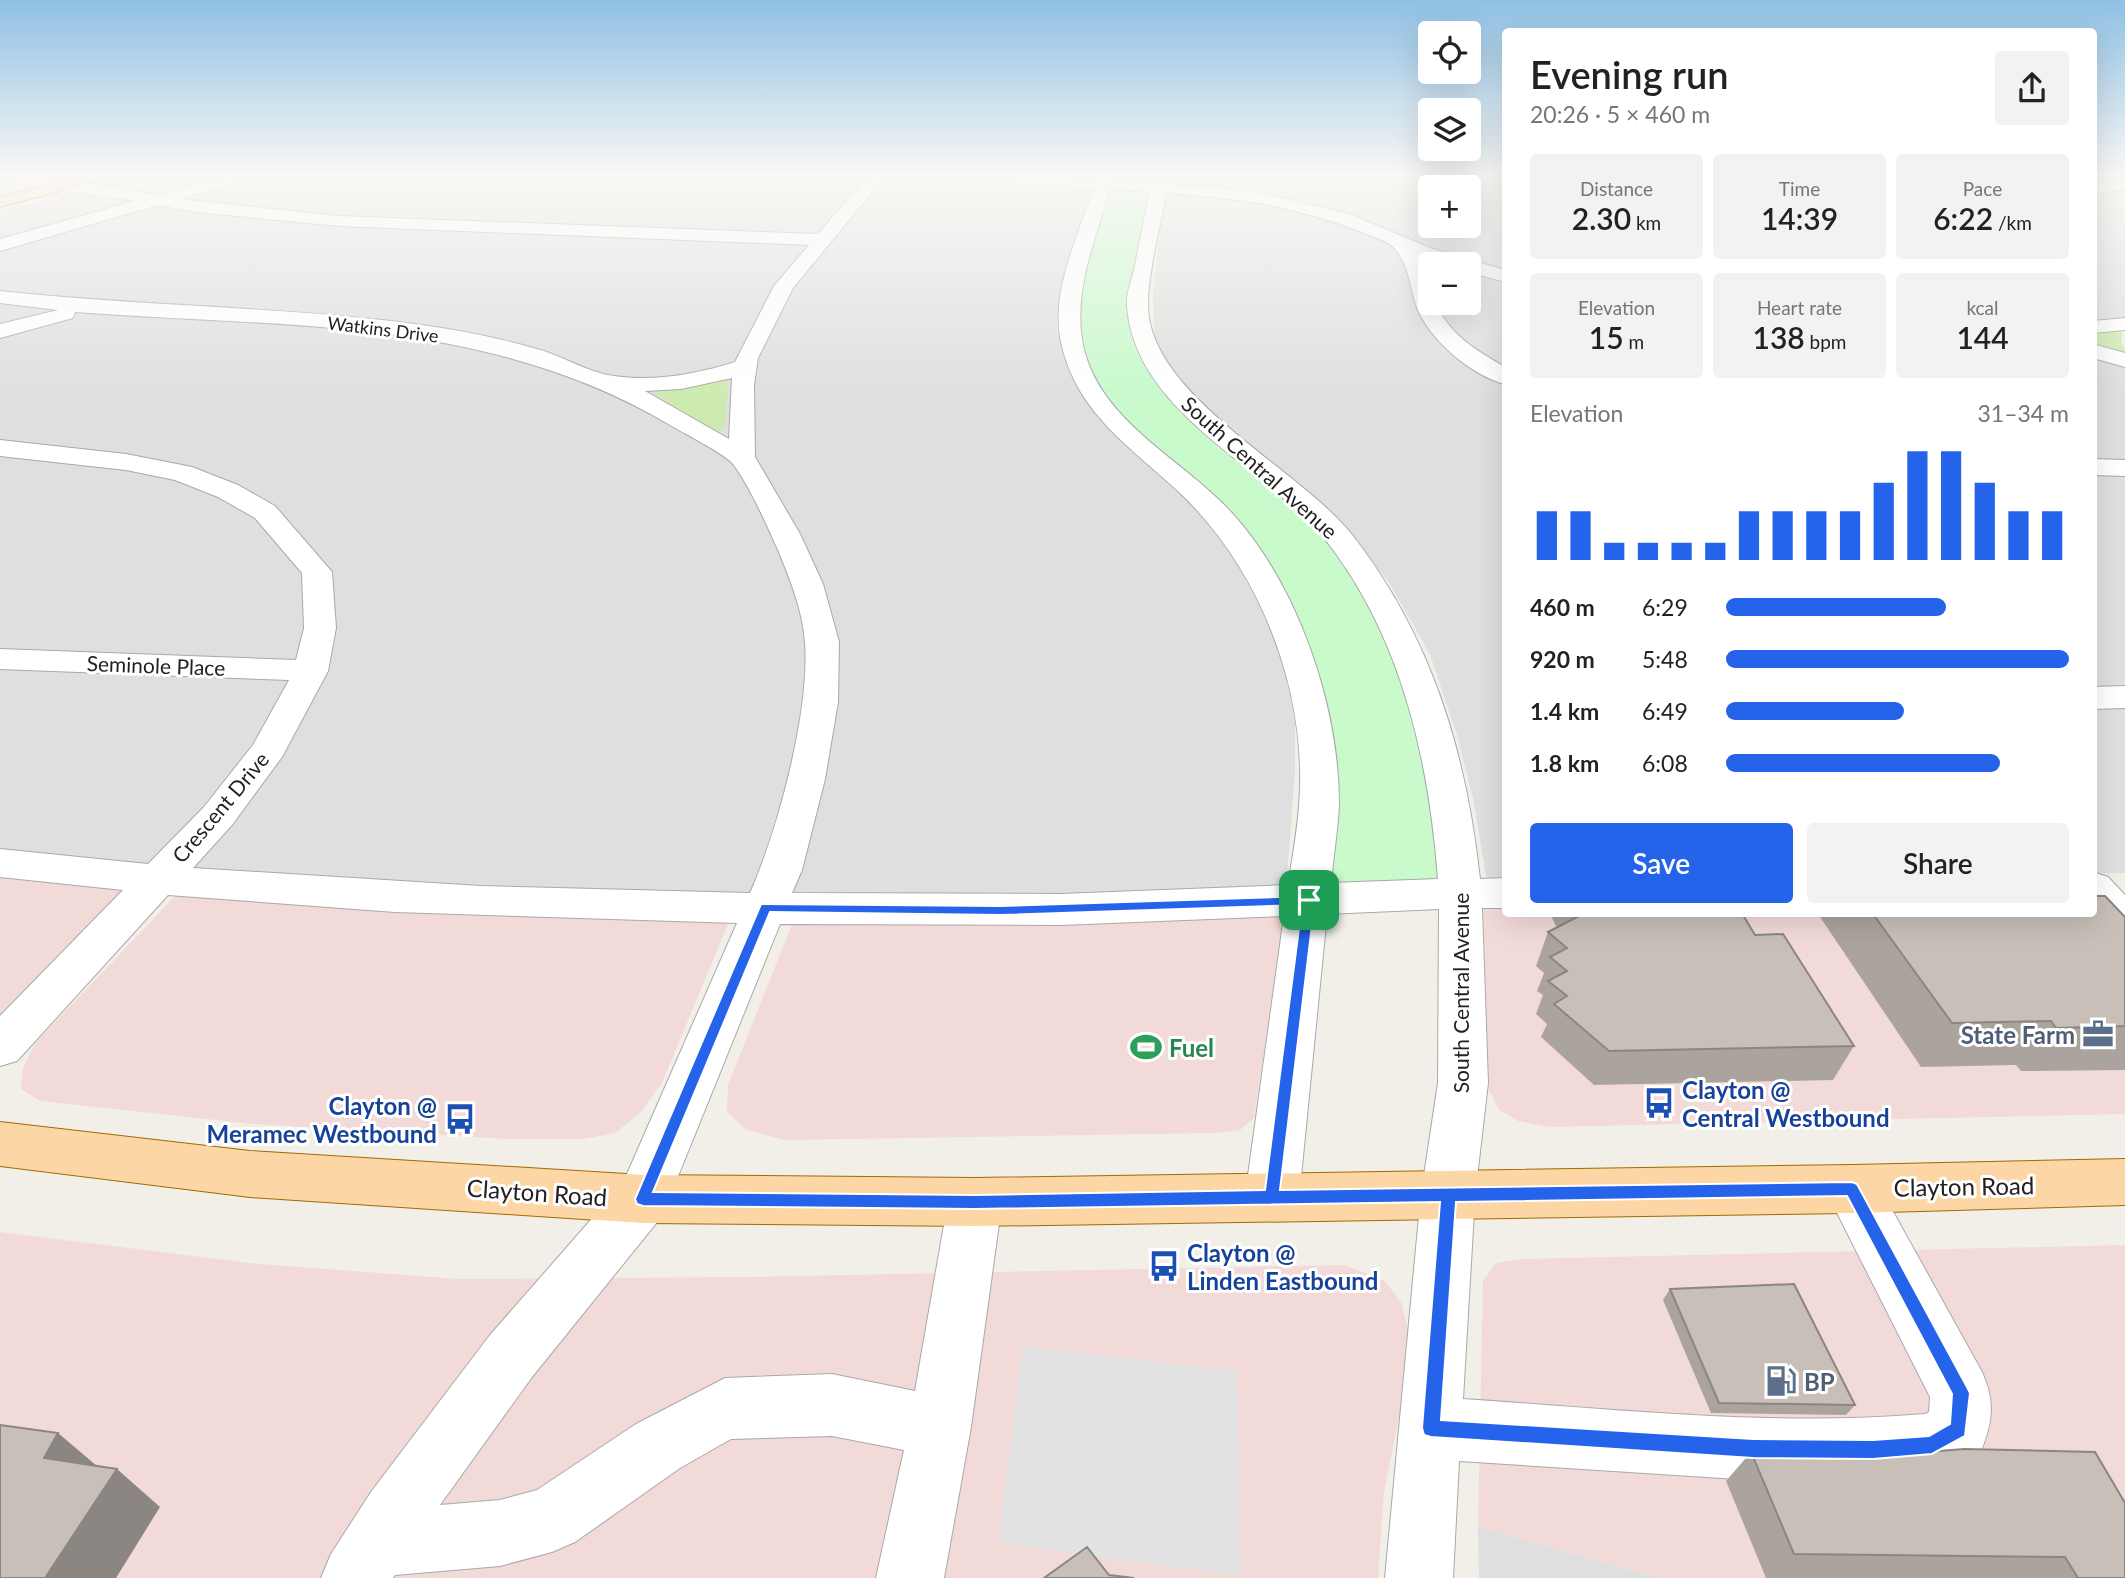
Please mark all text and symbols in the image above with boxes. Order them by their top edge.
map controls [1418,21,1481,315]
button: locate [1418,21,1481,84]
text: Evening run [1530,51,1729,97]
button: share [1995,51,2069,125]
button: layers [1418,98,1481,161]
text: 20:26 · 5 × 460 m [1530,100,1710,128]
button: + [1418,175,1481,238]
text: Distance [1580,177,1653,200]
text: Time [1779,177,1820,200]
text: Pace [1963,177,2002,200]
text: 2.30 [1572,200,1631,236]
text: 14:39 [1761,200,1838,236]
text: 6:22 [1933,200,1993,236]
text: km [1631,211,1661,234]
text: /km [1993,211,2032,234]
button: − [1418,252,1481,315]
text: Elevation [1578,296,1655,319]
text: Heart rate [1757,296,1842,319]
text: kcal [1966,296,1999,319]
street label: Watkins Drive [326,311,440,347]
text: 15 [1589,319,1624,355]
text: 138 [1753,319,1805,355]
text: 144 [1956,319,2009,355]
text: m [1624,330,1644,353]
text: bpm [1805,330,1846,353]
street label: South Central Avenue [1177,391,1343,543]
text: Elevation [1530,399,1623,427]
text: 31–34 m [1977,399,2069,427]
text: 460 m [1530,593,1595,621]
text: 6:29 [1642,593,1688,621]
text: 920 m [1530,645,1595,673]
text: 5:48 [1642,645,1688,673]
street label: Seminole Place [86,650,226,680]
text: 1.4 km [1530,697,1599,725]
text: 6:49 [1642,697,1688,725]
street label: Crescent Drive [166,747,274,867]
text: 1.8 km [1530,749,1599,777]
text: 6:08 [1642,749,1688,777]
button: Save [1530,823,1793,903]
button: Share [1807,823,2069,903]
pin [1279,870,1339,930]
icon: arrive [1290,881,1328,919]
street label: South Central Avenue [1448,893,1473,1093]
office icon: State Farm [2081,1017,2115,1051]
place label: State Farm [1961,1020,2075,1049]
sports icon: Fuel [1129,1030,1163,1064]
place label: Fuel [1169,1033,1214,1062]
place label: Clayton @ Central Westbound [1682,1075,1890,1132]
bus stop icon: Clayton @ Central Westbound [1642,1086,1676,1120]
place label: Clayton @ Meramec Westbound [207,1091,437,1148]
bus stop icon: Clayton @ Meramec Westbound [443,1102,477,1136]
street label: Clayton Road [1893,1170,2035,1202]
street label: Clayton Road [466,1173,608,1211]
place label: Clayton @ Linden Eastbound [1187,1238,1378,1295]
bus stop icon: Clayton @ Linden Eastbound [1147,1249,1181,1283]
fuel station icon: BP [1764,1364,1798,1398]
place label: BP [1804,1367,1835,1396]

